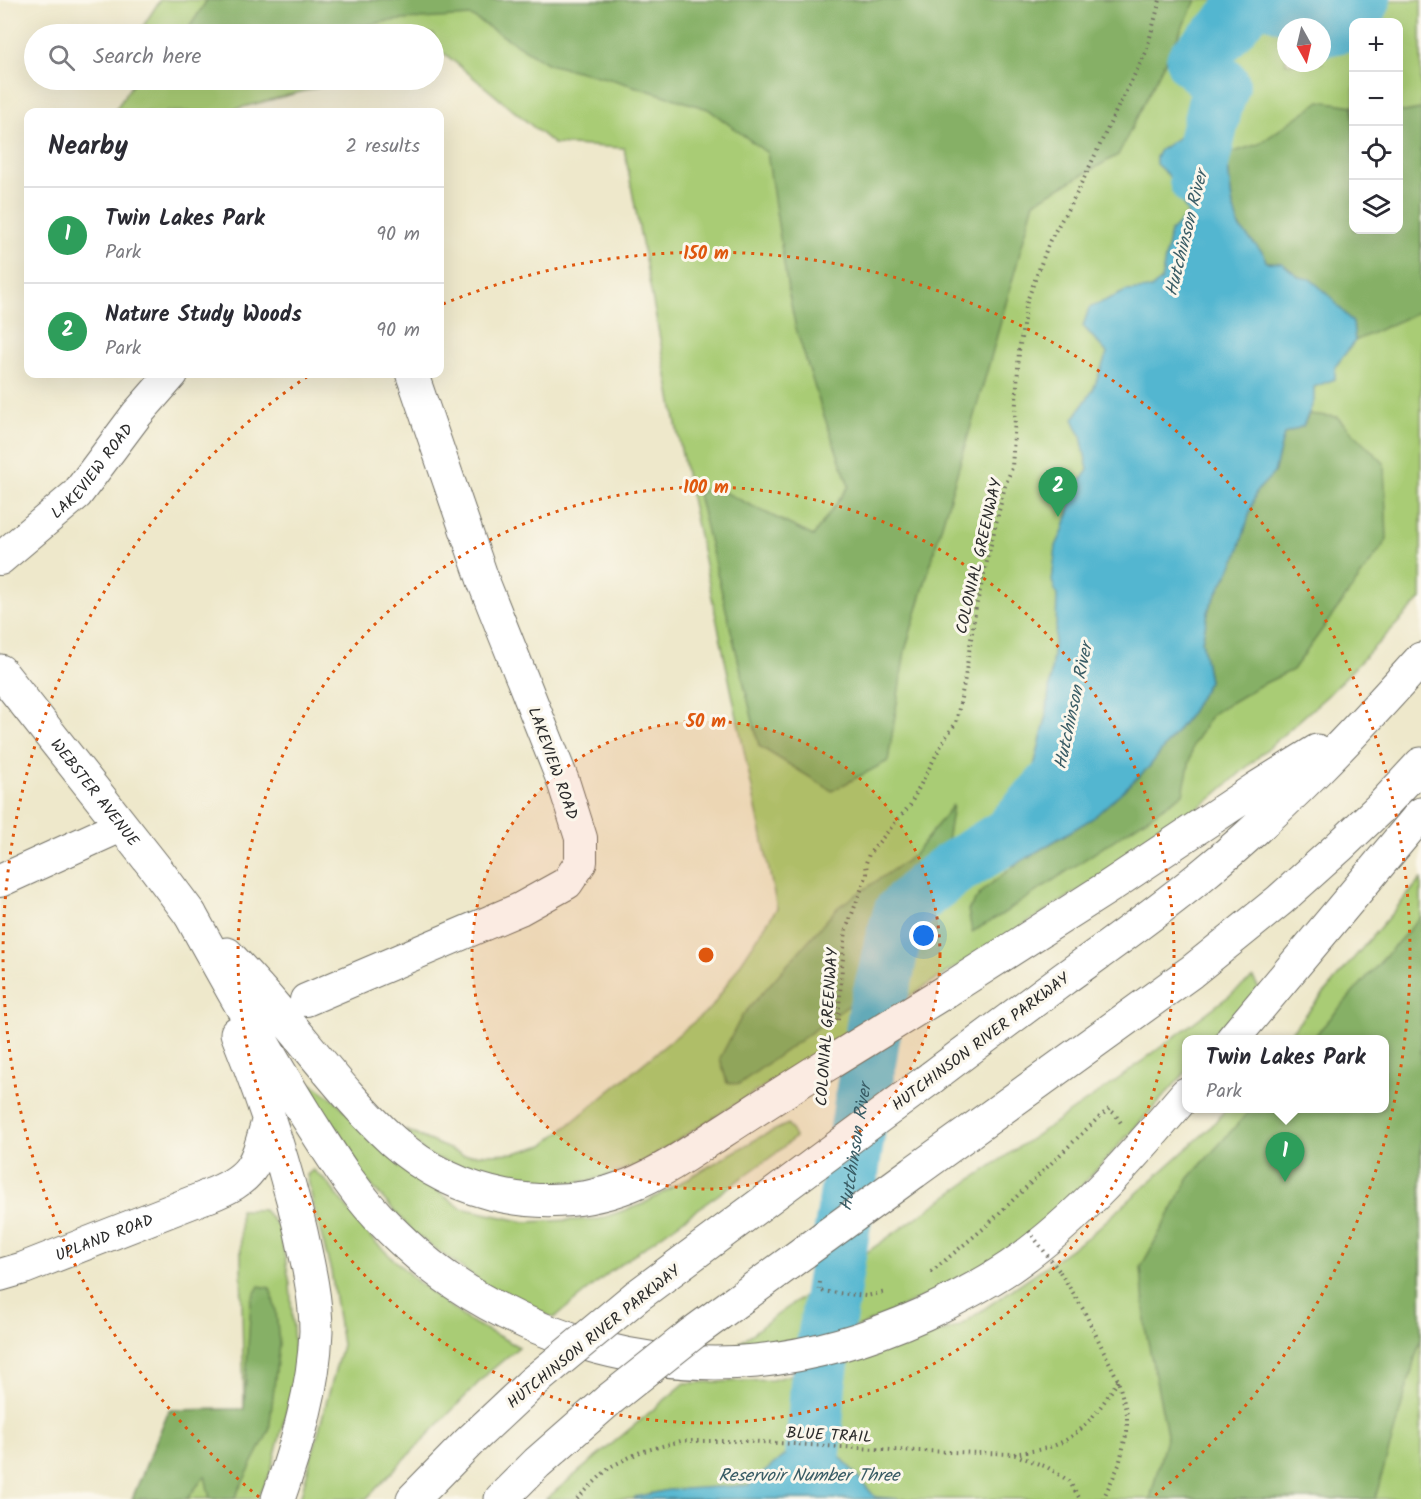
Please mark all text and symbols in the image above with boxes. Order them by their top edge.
north arrow [1277,18,1331,72]
map controls [1349,18,1403,234]
button: + [1349,18,1403,72]
search box [24,24,444,90]
text: Search here [93,40,201,75]
icon: search [45,41,78,74]
button: − [1349,72,1403,126]
text: Nearby [48,126,128,168]
button: locate [1349,126,1403,180]
text: 2 results [345,131,420,163]
water label: Hutchinson River [1158,164,1218,299]
button: layers [1349,180,1403,234]
text: Twin Lakes Park [105,202,265,237]
text: 1 [64,219,71,251]
text: 90 m [376,219,420,251]
text: Park [105,237,141,269]
text: 150 m [683,240,729,269]
text: Nature Study Woods [105,298,302,333]
text: 2 [62,315,73,347]
text: 90 m [376,315,420,347]
text: Park [105,333,141,365]
street label: LAKEVIEW ROAD [45,418,140,525]
pin: 2 [1038,468,1078,517]
text: 100 m [683,474,729,503]
street label: COLONIAL GREENWAY [949,475,1010,636]
water label: Hutchinson River [1047,637,1103,772]
street label: LAKEVIEW ROAD [521,704,585,823]
text: 50 m [685,708,726,737]
street label: WEBSTER AVENUE [44,733,145,853]
your location [909,921,938,950]
centre of rings [696,945,716,965]
street label: COLONIAL GREENWAY [809,946,846,1107]
street label: HUTCHINSON RIVER PARKWAY [887,966,1076,1118]
popup [1182,1035,1389,1113]
text: Twin Lakes Park [1206,1041,1365,1076]
text: Park [1206,1076,1242,1108]
water label: Hutchinson River [832,1078,881,1213]
pin: 1 [1266,1132,1304,1182]
street label: UPLAND ROAD [52,1208,157,1269]
street label: HUTCHINSON RIVER PARKWAY [502,1259,687,1415]
street label: BLUE TRAIL [786,1421,872,1450]
water label: Reservoir Number Three [719,1462,901,1491]

